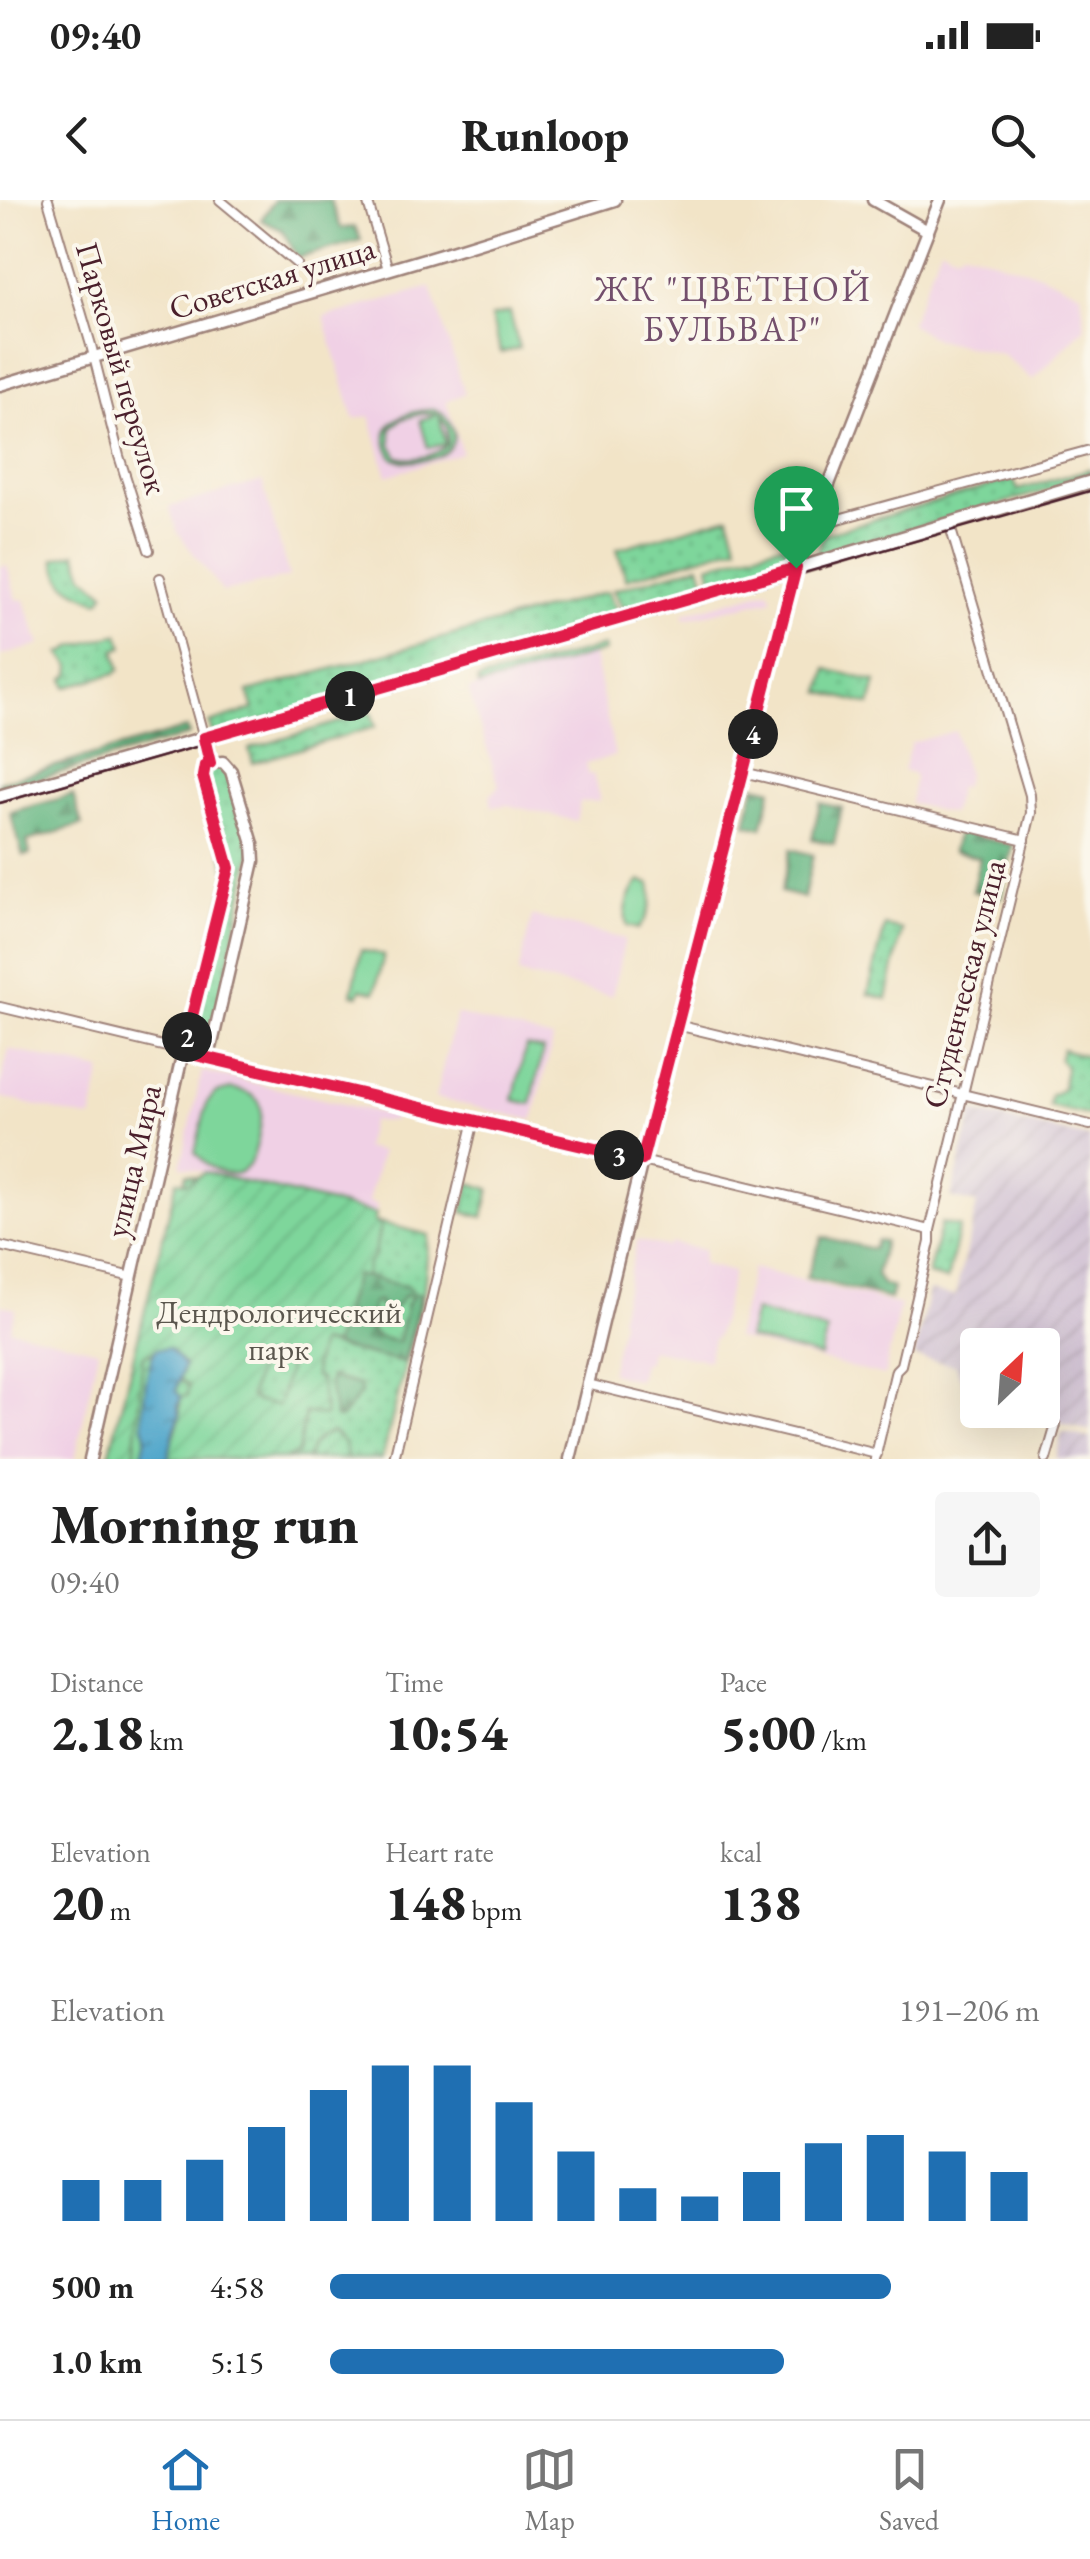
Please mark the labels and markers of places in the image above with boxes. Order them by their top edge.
pin [754,466,839,569]
pin: 1 [325,671,375,721]
pin: 4 [728,709,778,759]
pin: 2 [162,1012,212,1062]
pin: 3 [594,1130,644,1180]

